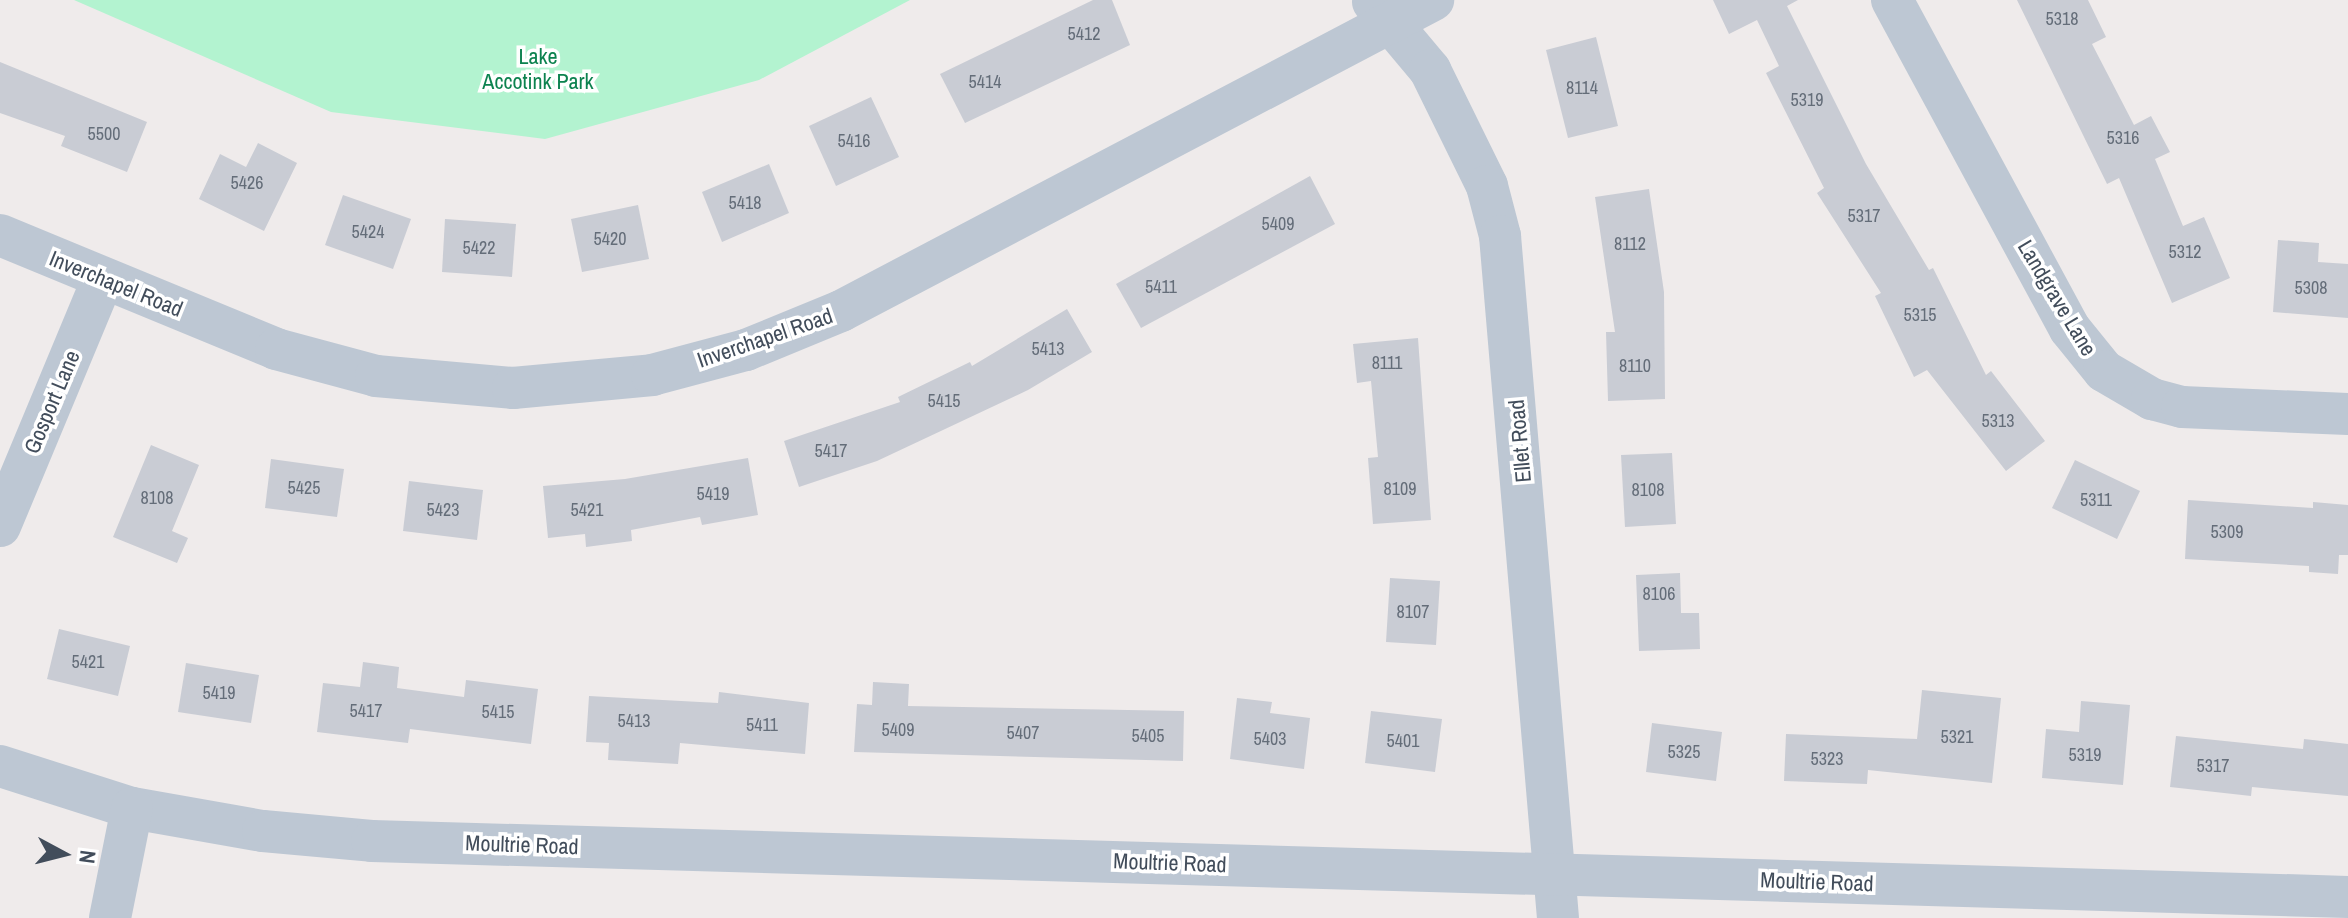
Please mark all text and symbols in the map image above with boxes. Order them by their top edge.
house number: 5318 [2046,8,2078,30]
house number: 5412 [1068,23,1100,45]
park label: Lake Accotink Park [482,43,594,94]
house number: 5414 [969,71,1001,93]
house number: 8114 [1566,77,1598,99]
house number: 5319 [1791,89,1823,111]
house number: 5500 [88,123,120,145]
house number: 5316 [2107,127,2139,149]
house number: 5416 [838,130,870,152]
house number: 5426 [231,172,263,194]
house number: 5418 [729,192,761,214]
house number: 5317 [1848,205,1880,227]
house number: 5409 [1262,213,1294,235]
house number: 5424 [352,221,384,243]
house number: 5420 [594,228,626,250]
house number: 8112 [1614,233,1646,255]
street label: Landgrave Lane [2012,235,2102,361]
house number: 5422 [463,237,495,259]
house number: 5312 [2169,241,2201,263]
street label: Inverchapel Road [46,245,186,323]
house number: 5411 [1145,276,1177,298]
house number: 5308 [2295,277,2327,299]
street label: Inverchapel Road [694,303,836,373]
house number: 5315 [1904,304,1936,326]
house number: 5413 [1032,338,1064,360]
street label: Gosport Lane [18,347,86,457]
house number: 8111 [1372,352,1402,374]
house number: 8110 [1619,355,1651,377]
house number: 5415 [928,390,960,412]
street label: Ellet Road [1503,398,1537,484]
house number: 5313 [1982,410,2014,432]
house number: 5417 [815,440,847,462]
house number: 5425 [288,477,320,499]
house number: 8109 [1384,478,1416,500]
house number: 8108 [1632,479,1664,501]
house number: 5419 [697,483,729,505]
house number: 8108 [141,487,173,509]
house number: 5311 [2080,489,2112,511]
house number: 5423 [427,499,459,521]
house number: 5421 [571,499,603,521]
house number: 5309 [2211,521,2243,543]
house number: 8106 [1643,583,1675,605]
house number: 8107 [1397,601,1429,623]
house number: 5421 [72,651,104,673]
house number: 5419 [203,682,235,704]
house number: 5417 [350,700,382,722]
house number: 5415 [482,701,514,723]
house number: 5413 [618,710,650,732]
house number: 5411 [746,714,778,736]
house number: 5409 [882,719,914,741]
house number: 5407 [1007,722,1039,744]
house number: 5405 [1132,725,1164,747]
house number: 5321 [1941,726,1973,748]
house number: 5403 [1254,728,1286,750]
house number: 5401 [1387,730,1419,752]
house number: 5325 [1668,741,1700,763]
house number: 5319 [2069,744,2101,766]
house number: 5323 [1811,748,1843,770]
house number: 5317 [2197,755,2229,777]
north arrow [24,814,104,894]
street label: Moultrie Road [465,830,579,860]
street label: Moultrie Road [1113,848,1227,878]
text: N [72,849,104,865]
street label: Moultrie Road [1760,867,1874,897]

